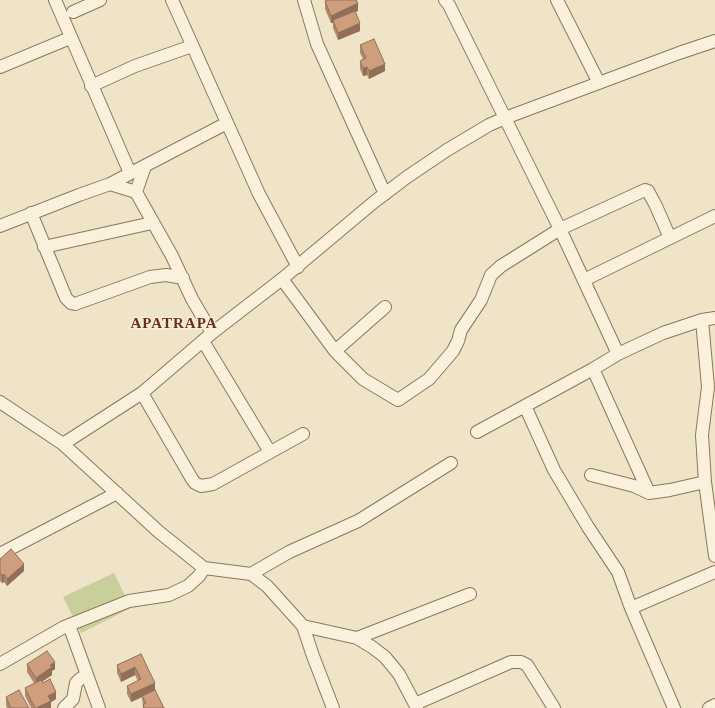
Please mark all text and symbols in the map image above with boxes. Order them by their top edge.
district label: APATRAPA [130,315,218,333]

